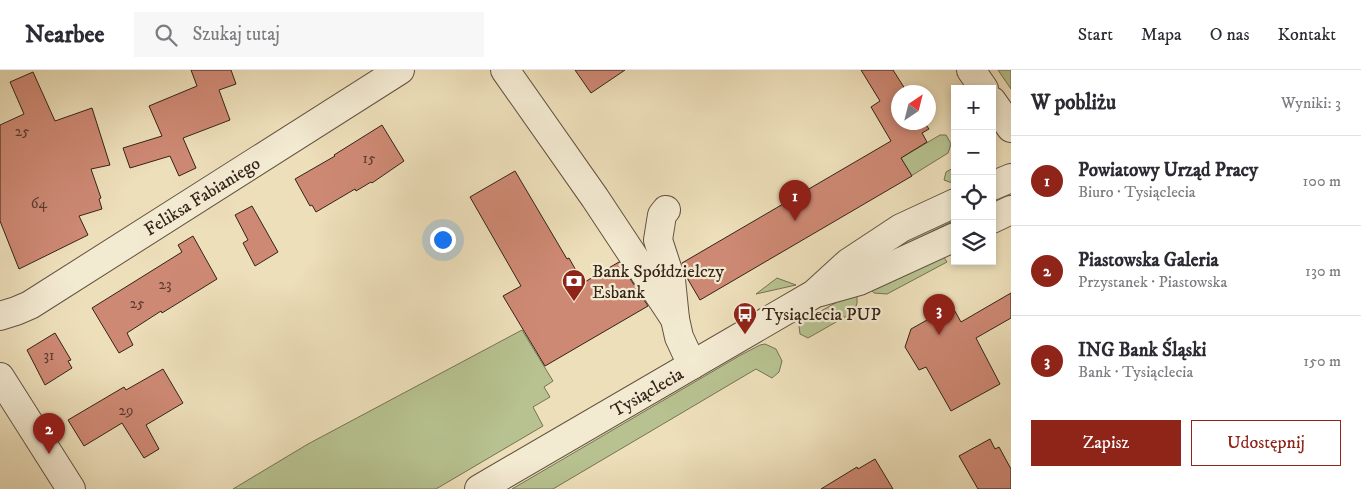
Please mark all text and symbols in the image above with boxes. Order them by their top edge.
search box [134,12,484,57]
text: Nearbee [25,20,104,50]
icon: search [152,21,180,49]
text: Szukaj tutaj [192,23,280,46]
text: Start [1078,24,1113,46]
text: Mapa [1141,24,1182,46]
text: O nas [1210,24,1249,46]
text: Kontakt [1277,24,1336,46]
north arrow [891,85,936,130]
map controls [951,85,996,265]
button: + [951,85,996,130]
text: W pobliżu [1031,90,1116,116]
text: Wyniki: 3 [1281,93,1341,113]
house number: 25 [15,122,30,141]
button: − [951,130,996,175]
house number: 15 [363,149,376,168]
street label: Feliksa Fabianiego [141,152,265,241]
text: Powiatowy Urząd Pracy [1078,159,1258,182]
text: 1 [1044,171,1050,191]
text: 100 m [1303,171,1341,191]
button: locate [951,175,996,220]
pin: 1 [779,180,811,221]
text: Biuro · Tysiąclecia [1078,182,1196,202]
house number: 64 [31,194,48,213]
button: layers [951,220,996,265]
your location [430,227,456,253]
text: Piastowska Galeria [1078,249,1219,272]
place label: Bank Spółdzielczy Esbank [592,261,725,304]
text: 2 [1043,261,1051,281]
text: 130 m [1305,261,1341,281]
bank icon: Bank Spółdzielczy Esbank [561,268,587,302]
text: Przystanek · Piastowska [1078,272,1227,292]
house number: 23 [159,275,171,294]
house number: 25 [130,294,145,313]
pin: 3 [923,294,955,335]
bus stop icon: Tysiąclecia PUP [732,301,758,335]
place label: Tysiąclecia PUP [762,304,881,326]
text: ING Bank Śląski [1078,339,1206,362]
house number: 31 [43,346,55,365]
text: 3 [1044,351,1050,371]
text: 150 m [1303,351,1341,371]
text: Bank · Tysiąclecia [1078,362,1193,382]
street label: Tysiąclecia [607,363,688,422]
house number: 29 [119,401,133,420]
pin: 2 [33,413,65,454]
button: Zapisz [1031,420,1181,466]
button: Udostępnij [1191,420,1341,466]

